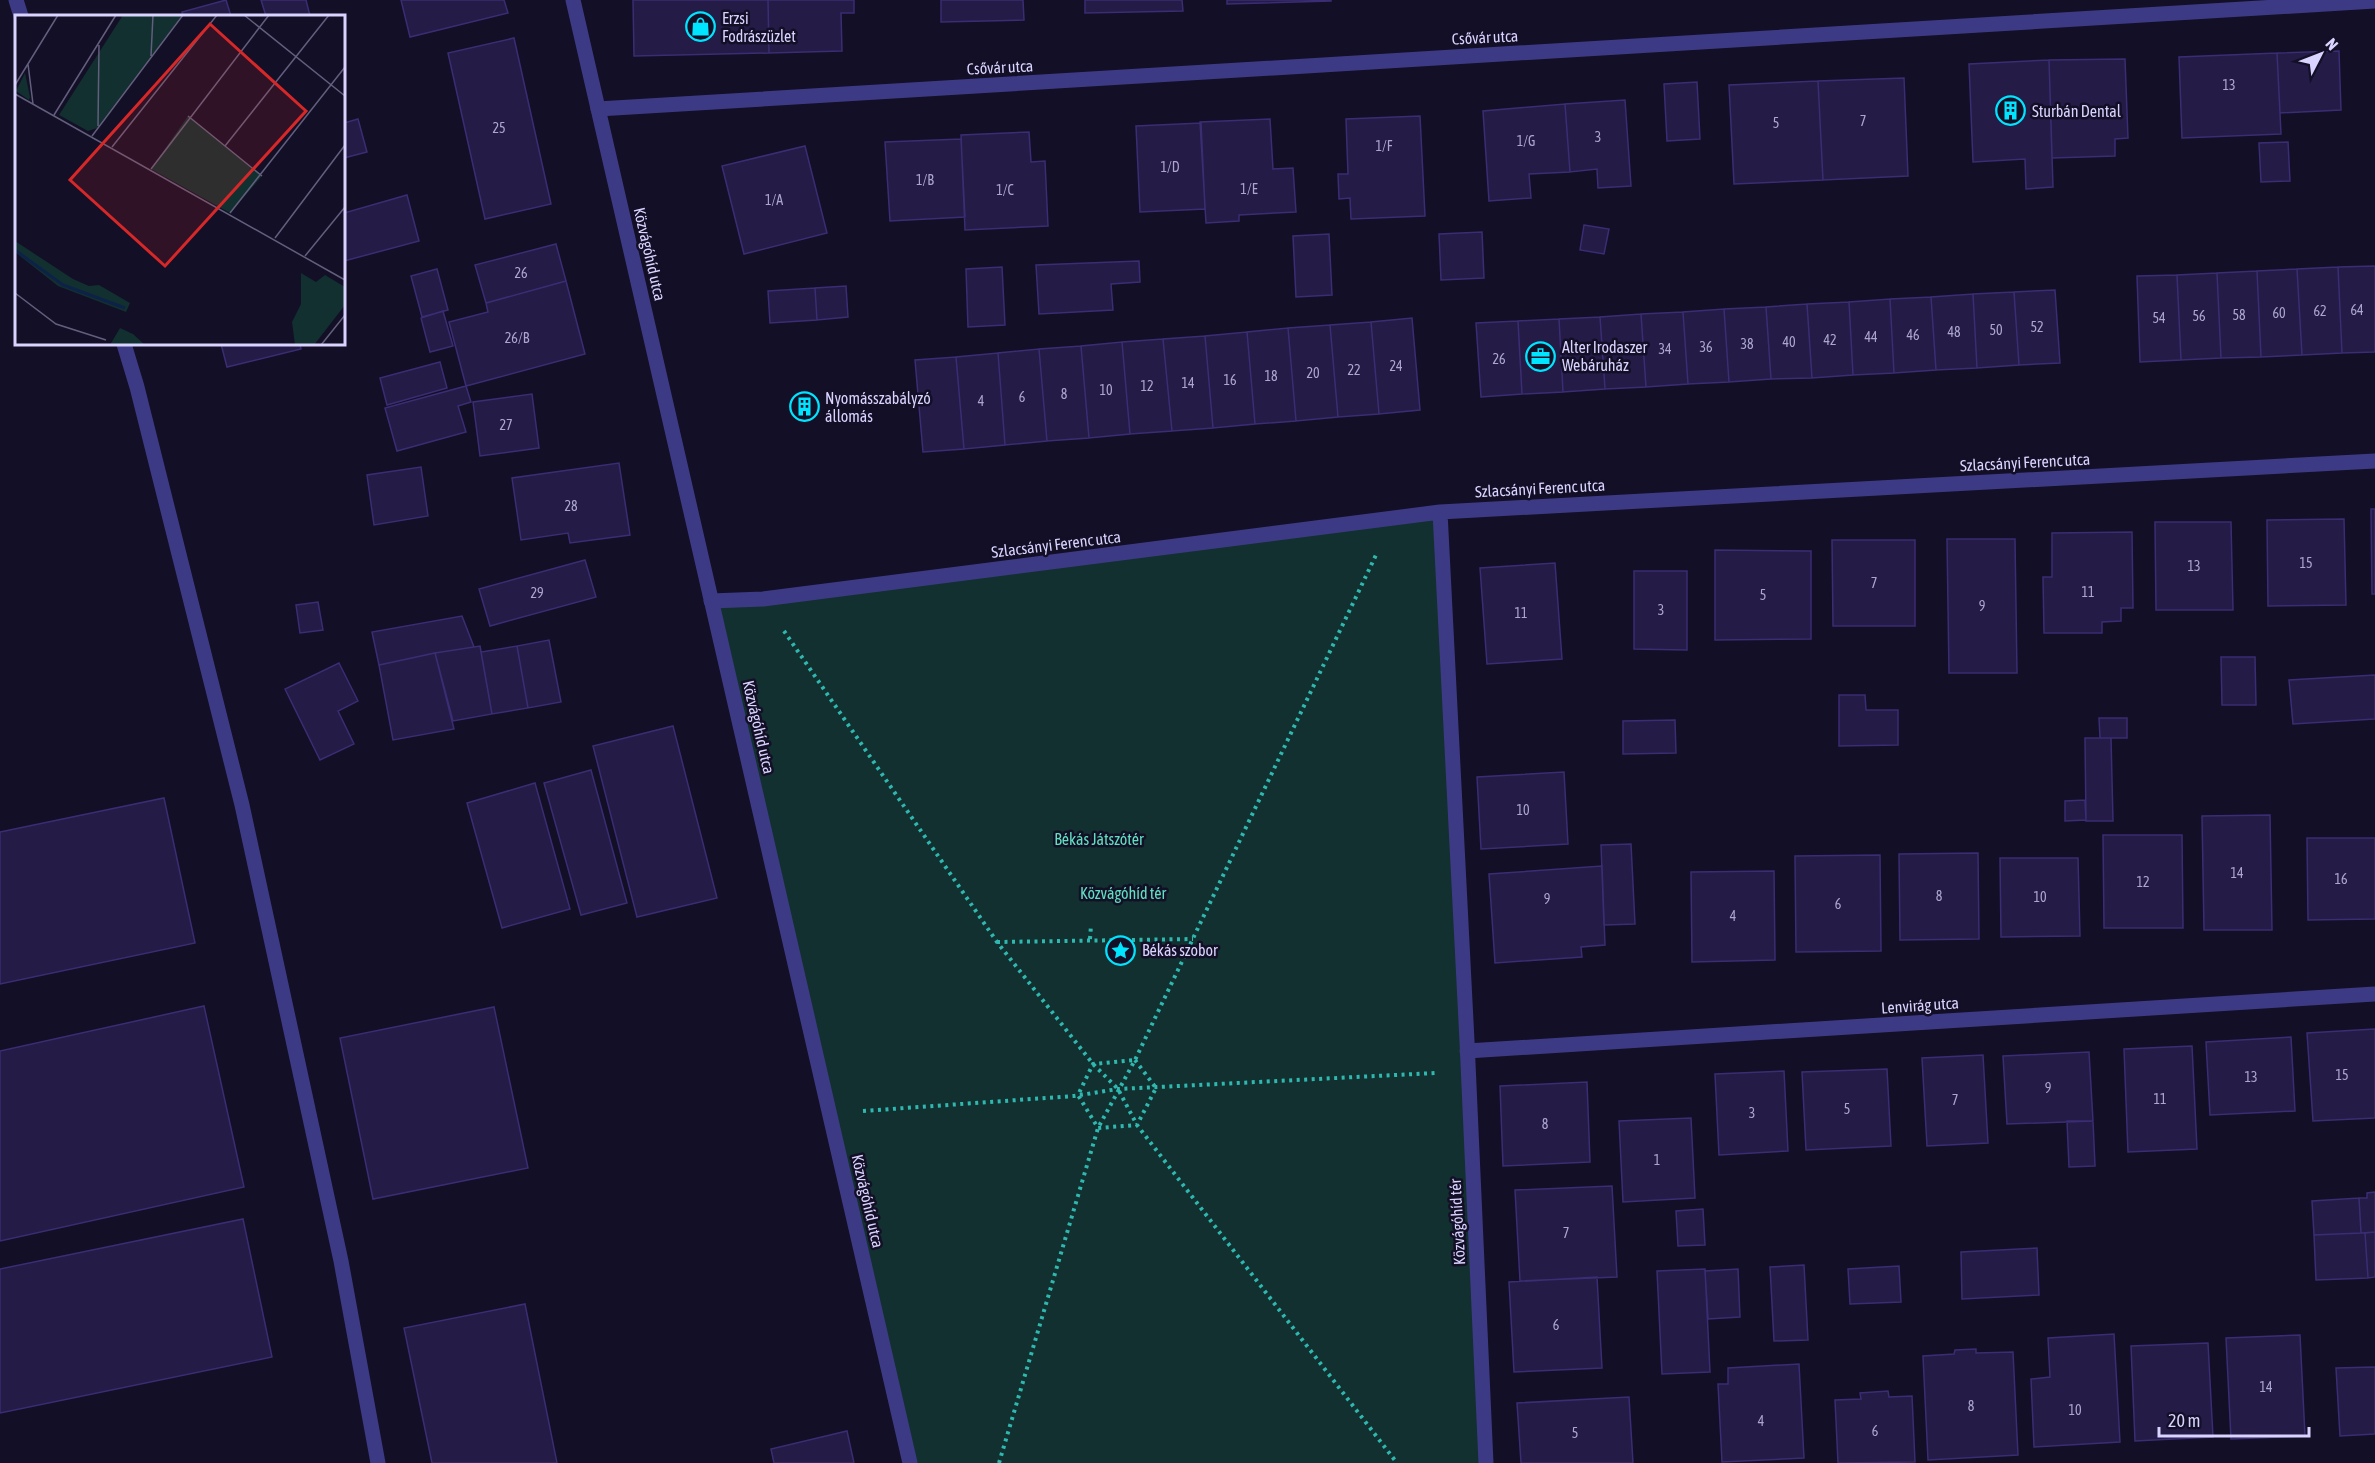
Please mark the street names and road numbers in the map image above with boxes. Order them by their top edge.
street label: Csővár utca [1451,26,1519,48]
street label: Csővár utca [966,56,1034,78]
street label: Közvágóhíd utca [630,206,669,303]
street label: Szlacsányi Ferenc utca [1960,450,2091,475]
street label: Szlacsányi Ferenc utca [1475,476,1606,501]
street label: Szlacsányi Ferenc utca [990,527,1122,562]
street label: Közvágóhíd utca [739,679,778,776]
street label: Lenvirág utca [1880,993,1960,1018]
street label: Közvágóhíd utca [848,1153,887,1250]
street label: Közvágóhíd tér [1446,1178,1469,1266]

